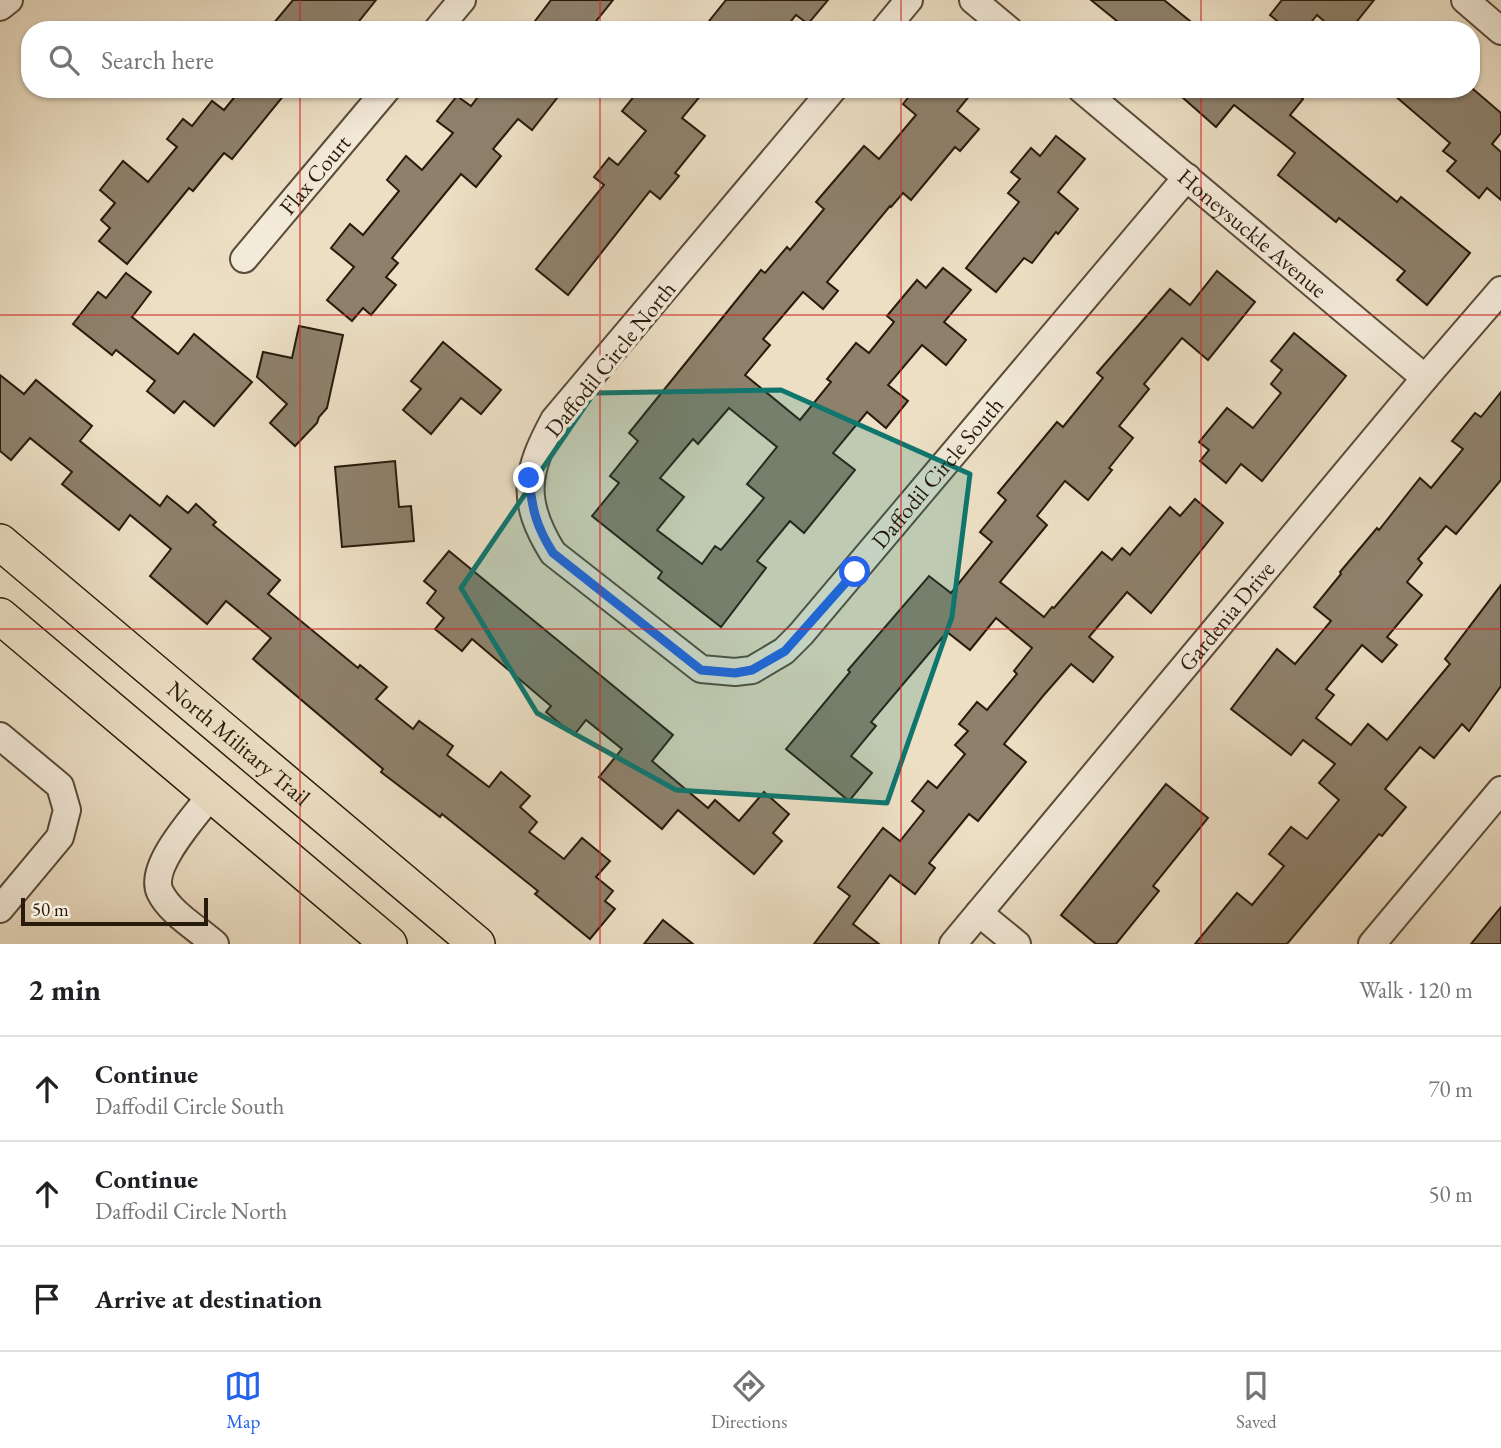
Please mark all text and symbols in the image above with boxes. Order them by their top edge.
search box [21,21,1480,98]
icon: search [45,41,83,79]
text: Search here [101,43,214,77]
street label: Flax Court [273,128,358,221]
street label: Honeysuckle Avenue [1172,162,1333,304]
street label: Daffodil Circle North [538,275,682,443]
street label: Daffodil Circle South [865,390,1010,555]
route end [513,462,544,493]
street label: Gardenia Drive [1172,555,1281,678]
route start [839,556,870,587]
street label: North Military Trail [161,674,317,812]
scale bar [21,895,208,927]
text: 50 m [32,897,69,922]
text: 2 min [28,970,101,1009]
text: Walk · 120 m [1359,975,1473,1005]
text: Continue [95,1057,198,1091]
icon: ahead [28,1070,66,1108]
text: 70 m [1428,1074,1473,1104]
text: Daffodil Circle South [95,1091,284,1121]
text: Continue [95,1162,198,1196]
icon: ahead [28,1175,66,1213]
text: 50 m [1428,1179,1473,1209]
text: Daffodil Circle North [95,1196,287,1226]
icon: arrive [28,1280,66,1318]
text: Arrive at destination [95,1282,322,1316]
tab: Map [224,1367,262,1434]
tab: Directions [711,1367,787,1434]
tab: Saved [1236,1367,1277,1434]

